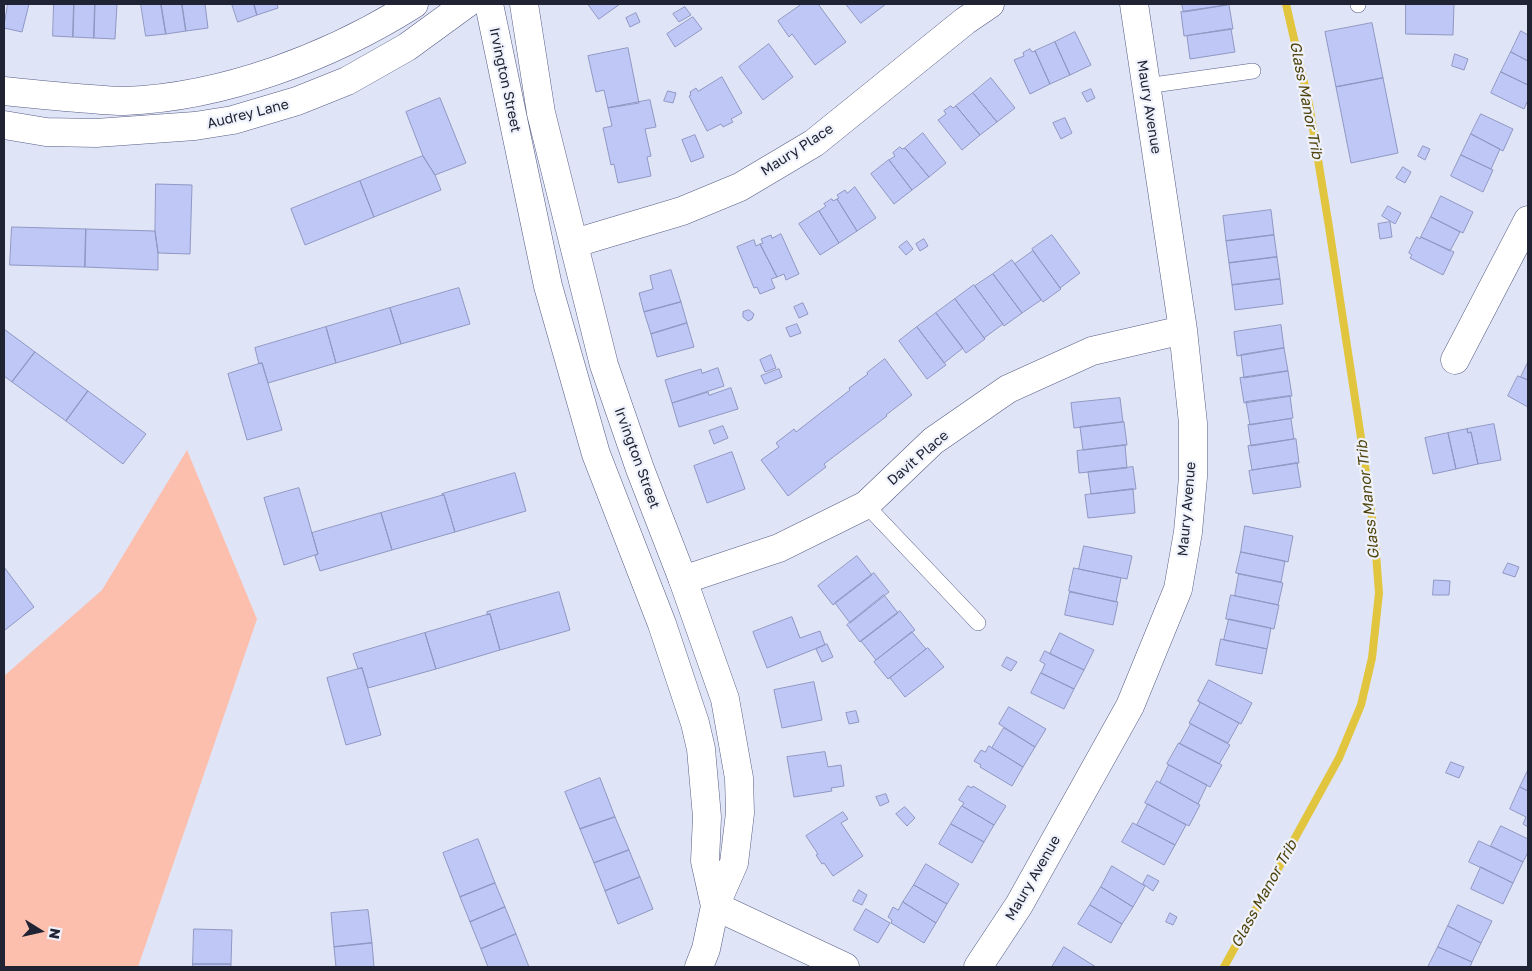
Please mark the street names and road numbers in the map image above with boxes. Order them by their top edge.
street label: Irvington Street [486,26,524,134]
street label: Maury Avenue [1133,59,1165,155]
street label: Audrey Lane [205,96,291,132]
street label: Maury Place [758,120,836,180]
street label: Irvington Street [611,405,663,511]
street label: Davit Place [884,427,952,489]
street label: Maury Avenue [1174,461,1200,557]
street label: Maury Avenue [1002,833,1064,923]

